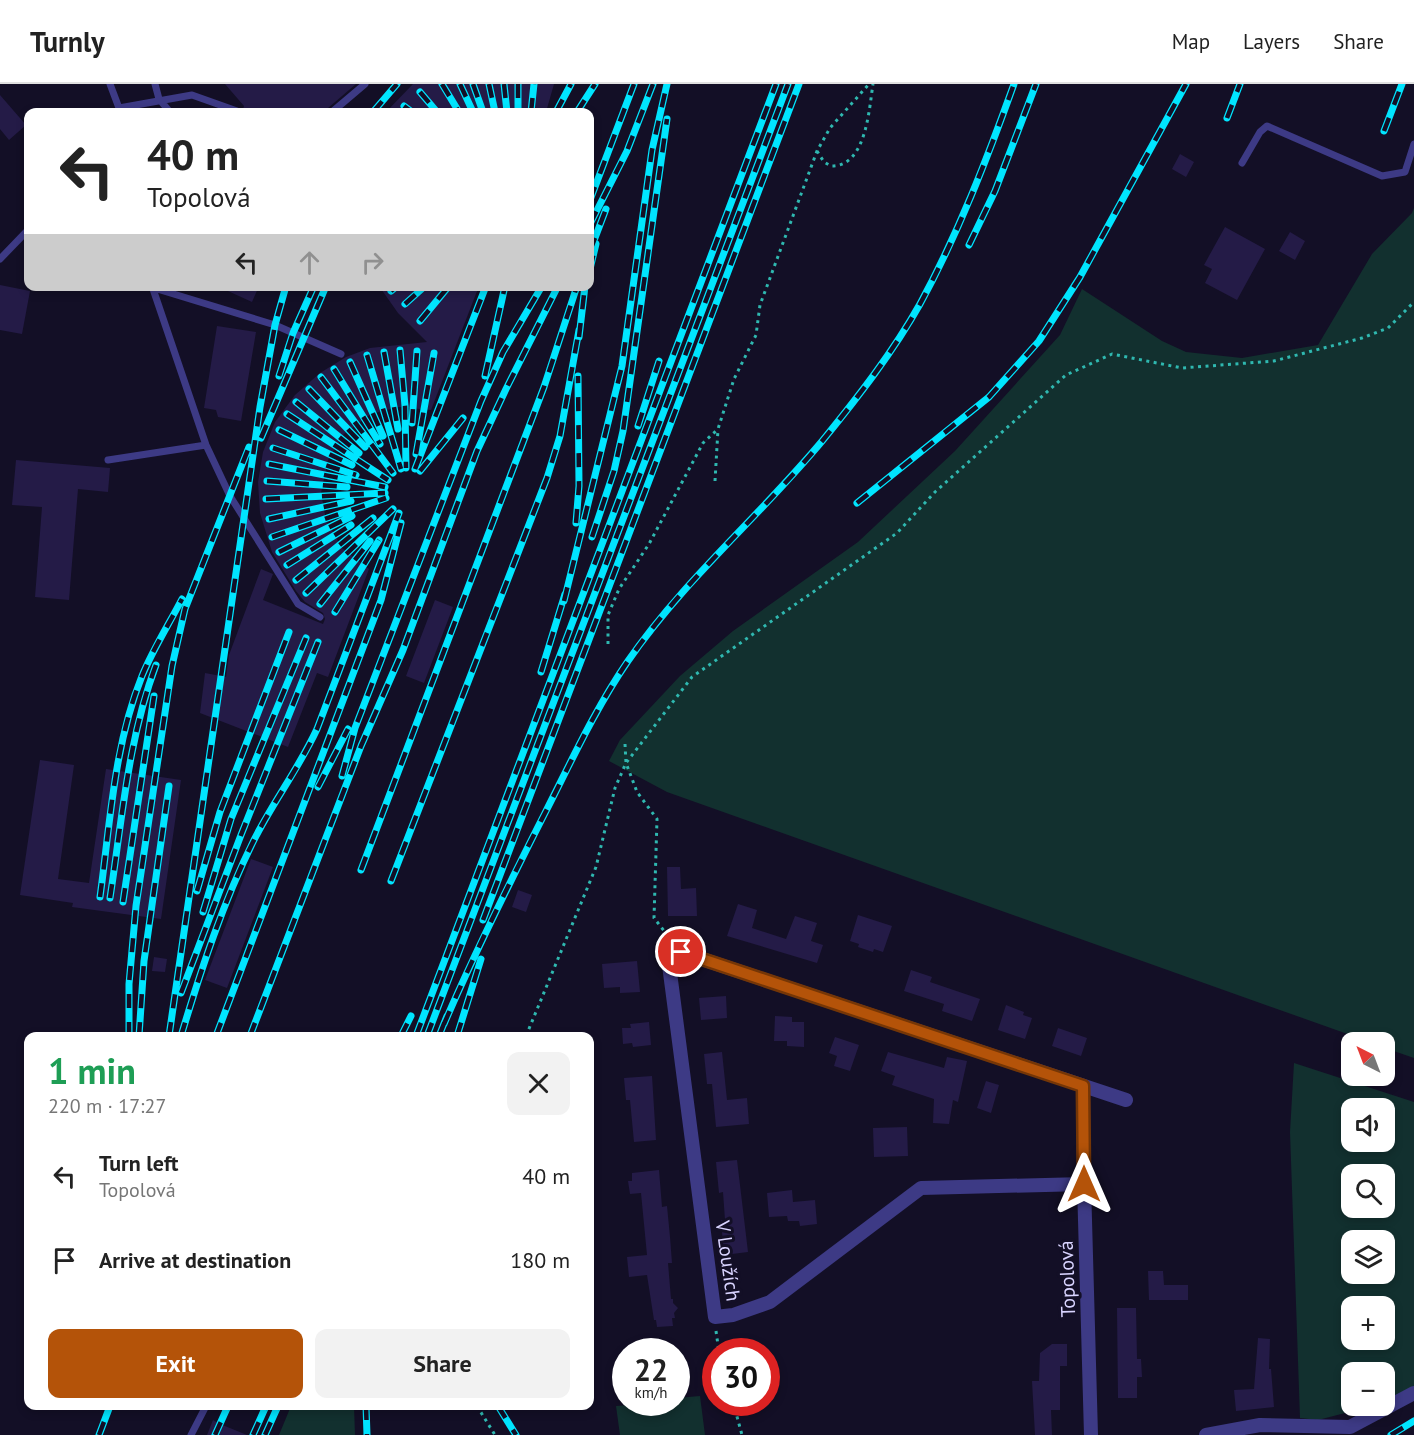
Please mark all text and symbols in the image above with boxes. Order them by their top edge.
text: Turnly [30,23,105,60]
text: Map [1172,28,1210,55]
text: Layers [1243,28,1300,55]
text: Share [1333,28,1384,55]
text: 40 m [147,127,239,182]
icon: left [48,132,126,210]
text: Topolová [147,180,251,214]
icon: left [230,246,263,279]
icon: ahead [293,246,326,279]
icon: right [356,246,389,279]
pin [655,926,706,977]
icon: arrive [664,935,697,968]
north arrow [1341,1032,1395,1086]
map controls [1341,1032,1395,1416]
text: 1 min [48,1047,136,1094]
button: close [507,1052,570,1115]
text: 220 m · 17:27 [48,1093,166,1119]
button: sound [1341,1098,1395,1152]
text: Turn left [99,1149,179,1177]
position arrow [1052,1152,1116,1216]
icon: left [48,1160,81,1193]
text: 40 m [522,1162,570,1190]
button: search [1341,1164,1395,1218]
text: Topolová [99,1177,176,1203]
street label: V Loužích [709,1218,747,1303]
button: layers [1341,1230,1395,1284]
street label: Topolová [1053,1240,1081,1318]
icon: arrive [48,1244,81,1277]
text: Arrive at destination [99,1246,291,1274]
text: 180 m [510,1246,570,1274]
button: + [1341,1296,1395,1350]
button: Exit [48,1329,303,1398]
button: Share [315,1329,570,1398]
speed limit sign: 30 [702,1338,780,1416]
text: 22 [634,1350,668,1389]
button: − [1341,1362,1395,1416]
text: km/h [635,1383,667,1402]

